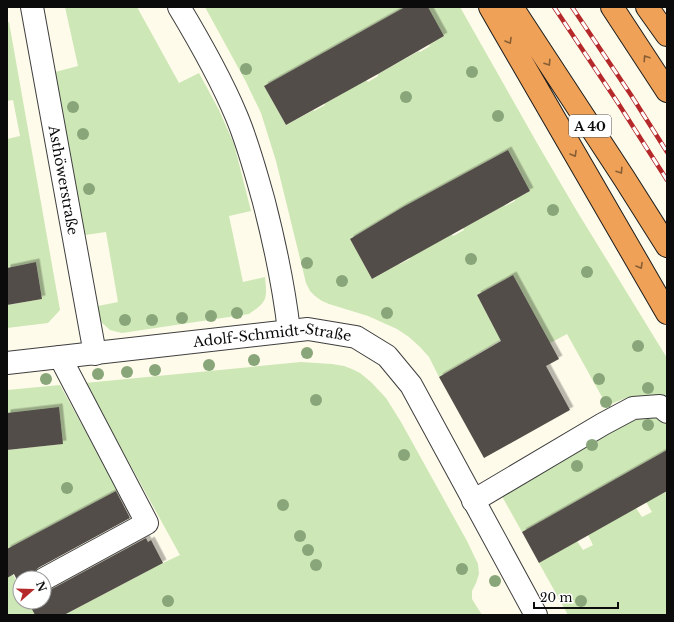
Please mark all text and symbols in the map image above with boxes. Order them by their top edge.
one-way arrow [505,37,512,44]
one-way arrow [643,55,650,62]
one-way arrow [544,59,551,66]
road number: A 40 [569,115,611,137]
street label: Asthöwerstraße [44,123,82,236]
one-way arrow [570,150,577,157]
one-way arrow [615,167,622,174]
one-way arrow [635,262,642,269]
street label: Adolf-Schmidt-Straße [191,320,353,351]
north arrow [12,570,52,610]
text: N [33,579,50,594]
scale bar [534,584,618,610]
text: 20 m [540,590,572,605]

